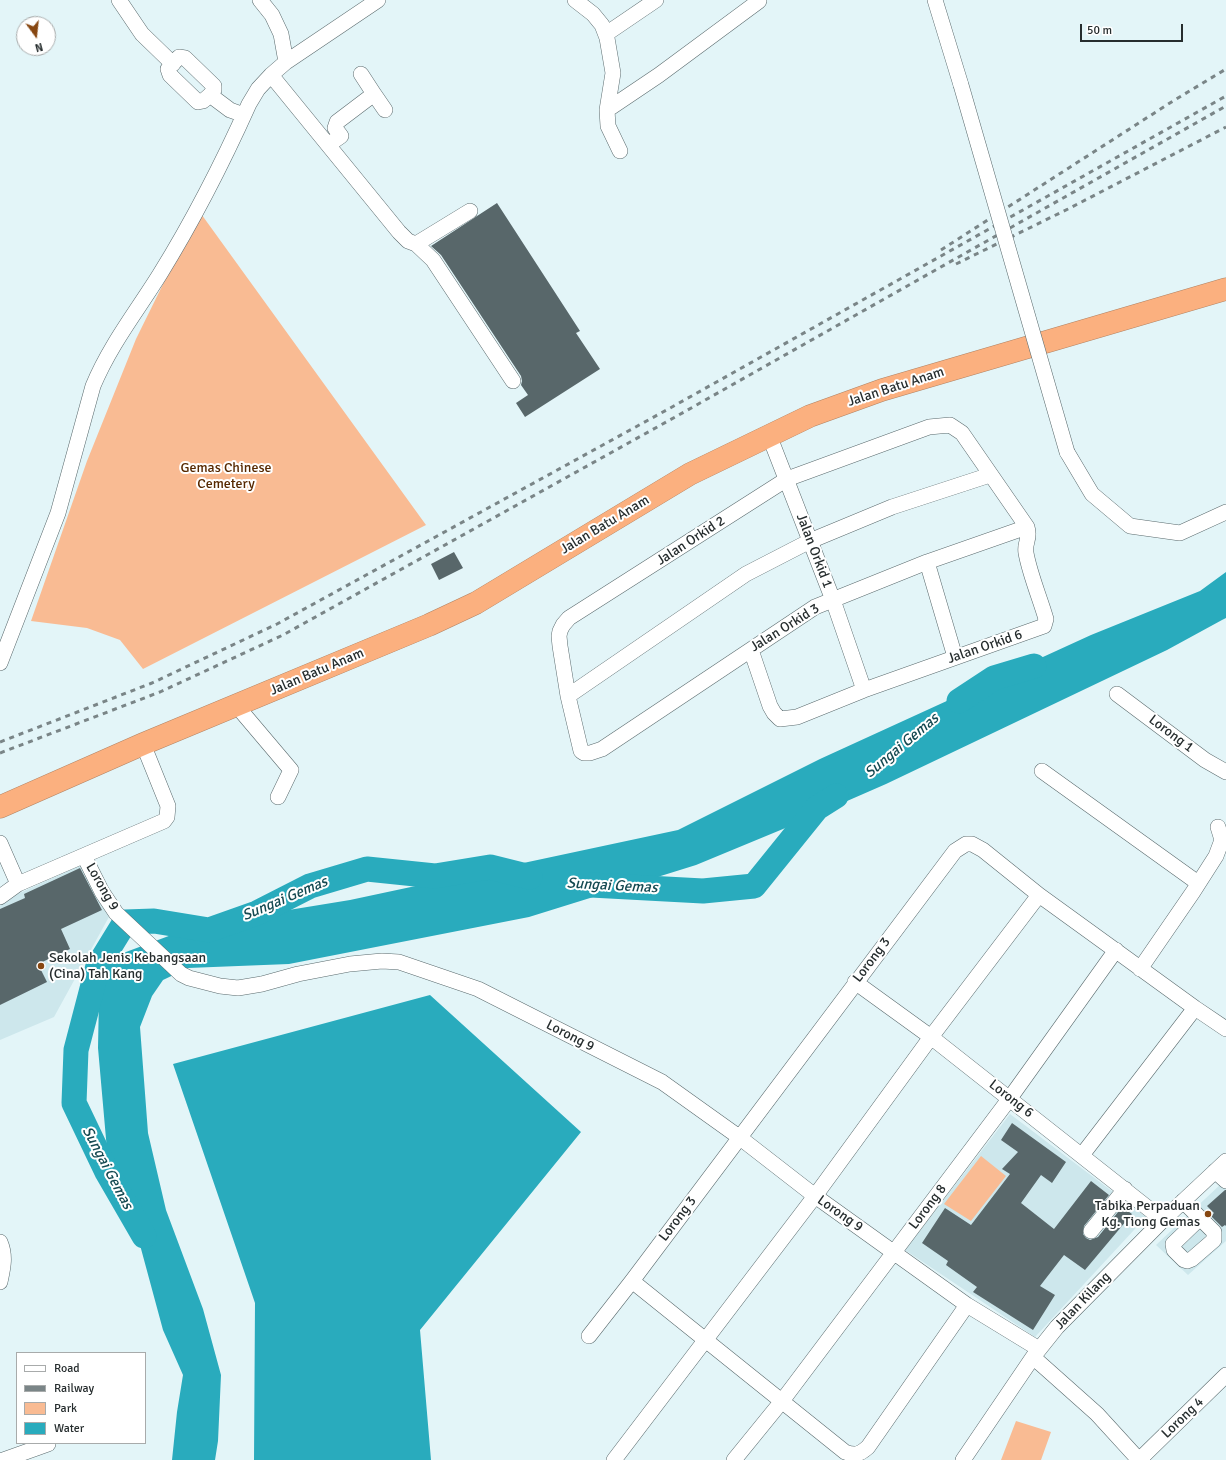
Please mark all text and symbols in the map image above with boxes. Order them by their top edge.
north arrow [16,16,56,56]
scale bar [1082,16,1185,42]
text: 50 m [1087,23,1112,38]
text: N [34,40,44,54]
street label: Jalan Batu Anam [846,363,946,411]
park label: Gemas Chinese Cemetery [180,460,272,492]
street label: Jalan Batu Anam [558,492,652,558]
street label: Jalan Orkid 1 [792,512,836,590]
street label: Jalan Orkid 2 [654,513,728,569]
street label: Jalan Orkid 3 [747,600,823,656]
street label: Jalan Orkid 6 [945,626,1025,668]
street label: Jalan Batu Anam [267,645,367,699]
water label: Sungai Gemas [861,710,943,782]
street label: Lorong 1 [1145,712,1197,756]
street label: Lorong 9 [82,860,122,914]
water label: Sungai Gemas [240,873,330,925]
water label: Sungai Gemas [566,875,658,897]
street label: Lorong 3 [850,934,894,986]
place label: Sekolah Jenis Kebangsaan (Cina) Tah Kang [49,950,206,982]
marker: Sekolah Jenis Kebangsaan (Cina) Tah Kang [36,961,46,971]
street label: Lorong 9 [543,1017,597,1055]
street label: Lorong 6 [985,1076,1037,1122]
water label: Sungai Gemas [78,1124,136,1212]
street label: Lorong 8 [906,1181,950,1233]
street label: Lorong 9 [814,1192,866,1236]
street label: Lorong 3 [656,1193,700,1245]
place label: Tabika Perpaduan Kg. Tiong Gemas [1095,1198,1200,1230]
marker: Tabika Perpaduan Kg. Tiong Gemas [1203,1209,1213,1219]
street label: Jalan Kilang [1051,1269,1115,1333]
legend [16,1352,146,1444]
text: Road [54,1361,80,1376]
text: Railway [54,1381,94,1396]
street label: Lorong 4 [1158,1394,1208,1442]
text: Park [54,1401,77,1416]
text: Water [54,1421,84,1436]

